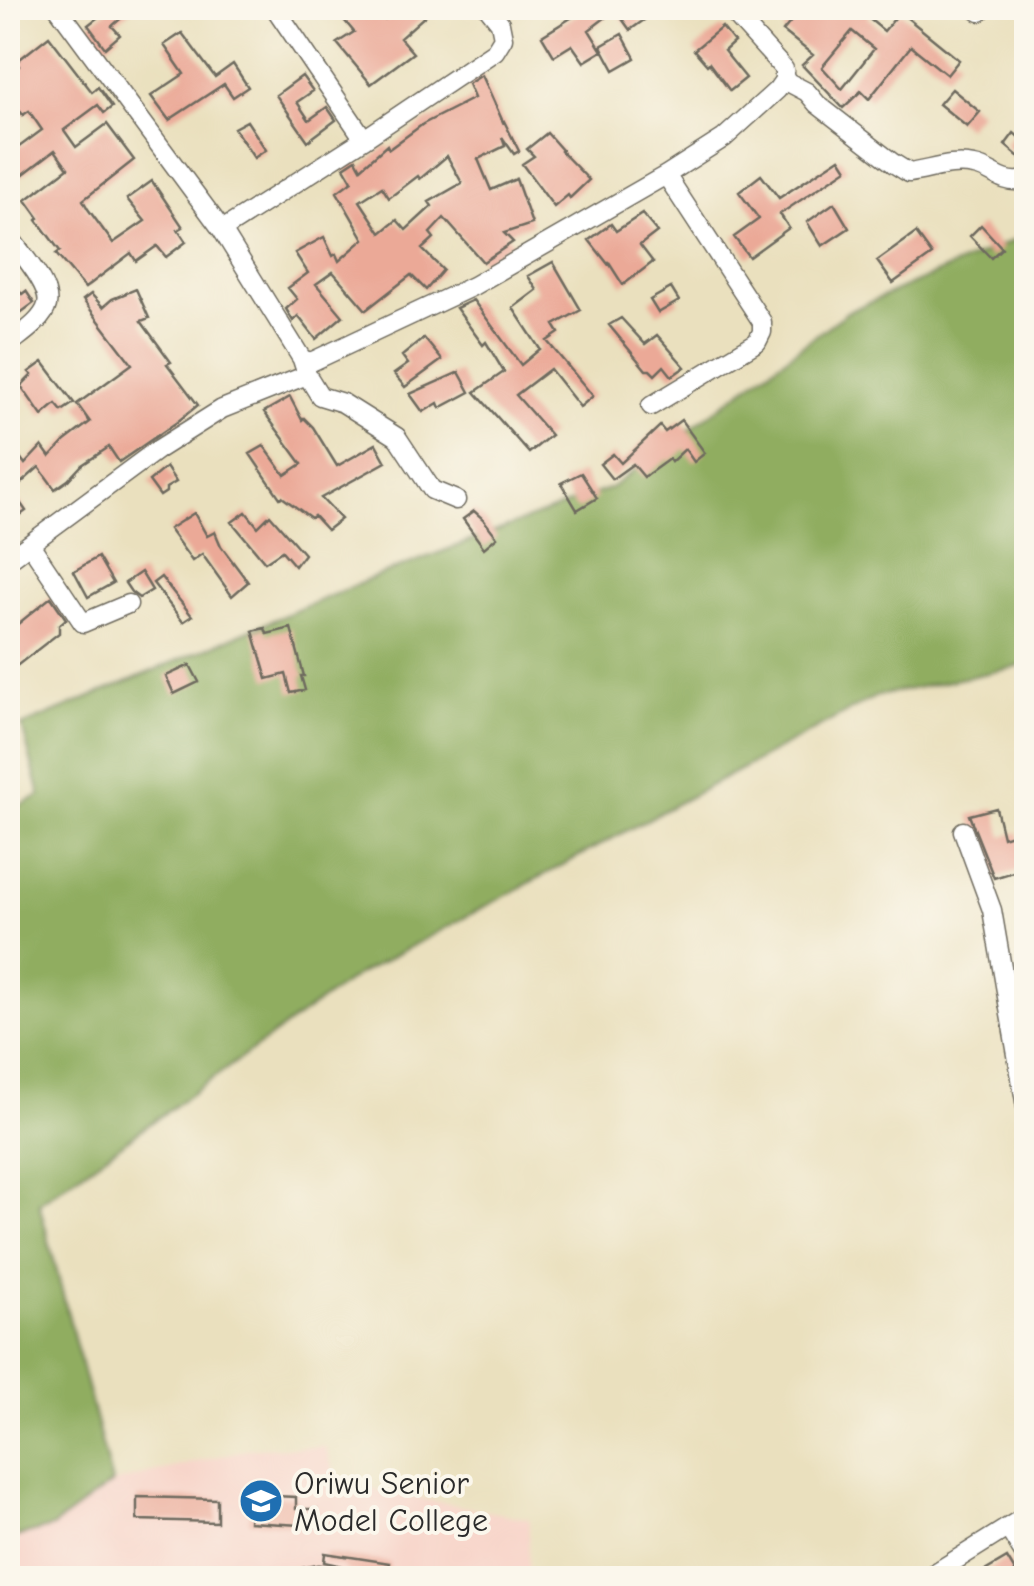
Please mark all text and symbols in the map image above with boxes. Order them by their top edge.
place label: Oriwu Senior Model College [294,1465,488,1539]
school or university icon: Oriwu Senior Model College [238,1478,284,1524]

